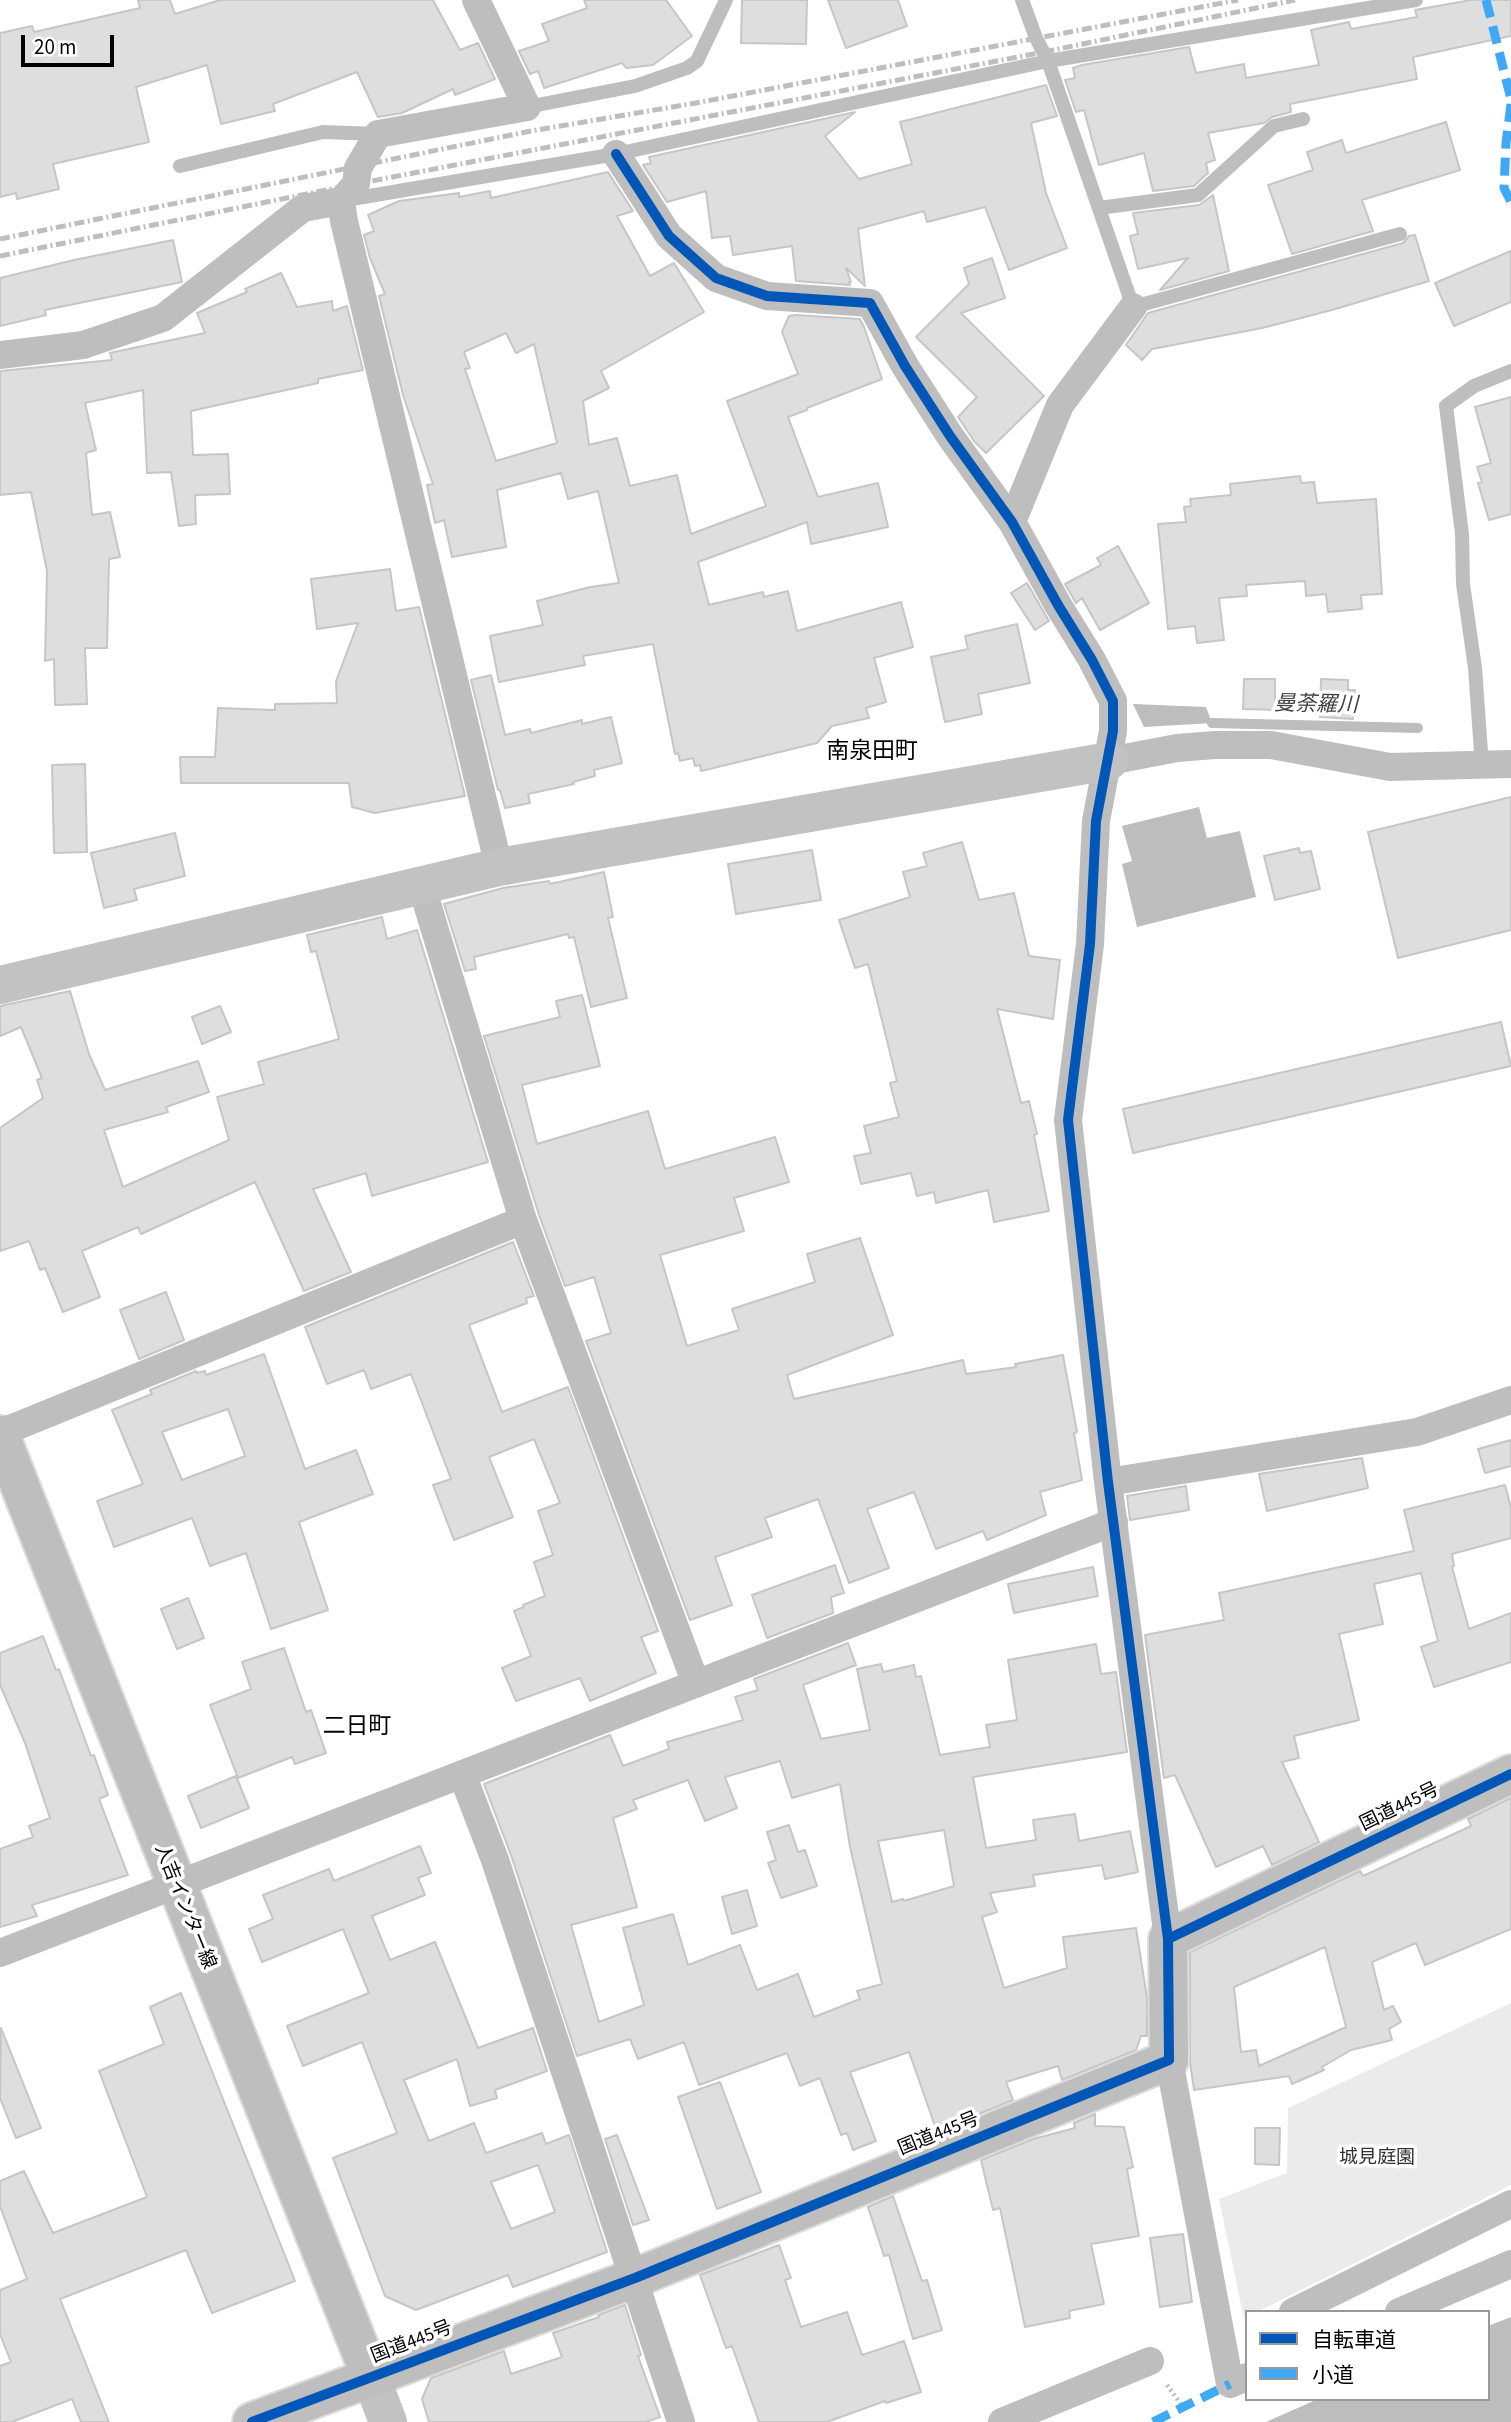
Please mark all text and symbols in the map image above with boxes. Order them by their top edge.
scale bar [24,21,117,65]
text: 20 m [34,32,76,62]
water label: 曼荼羅川 [1274,693,1358,719]
district label: 南泉田町 [826,739,918,767]
district label: 二日町 [323,1714,391,1742]
street label: 国道445号 [1357,1779,1443,1837]
street label: 人吉インター線 [149,1841,219,1973]
street label: 国道445号 [895,2108,983,2162]
park label: 城見庭園 [1339,2148,1415,2170]
legend [1245,2310,1490,2401]
street label: 国道445号 [368,2317,456,2369]
text: 自転車道 [1312,2325,1396,2355]
text: 小道 [1312,2360,1354,2390]

